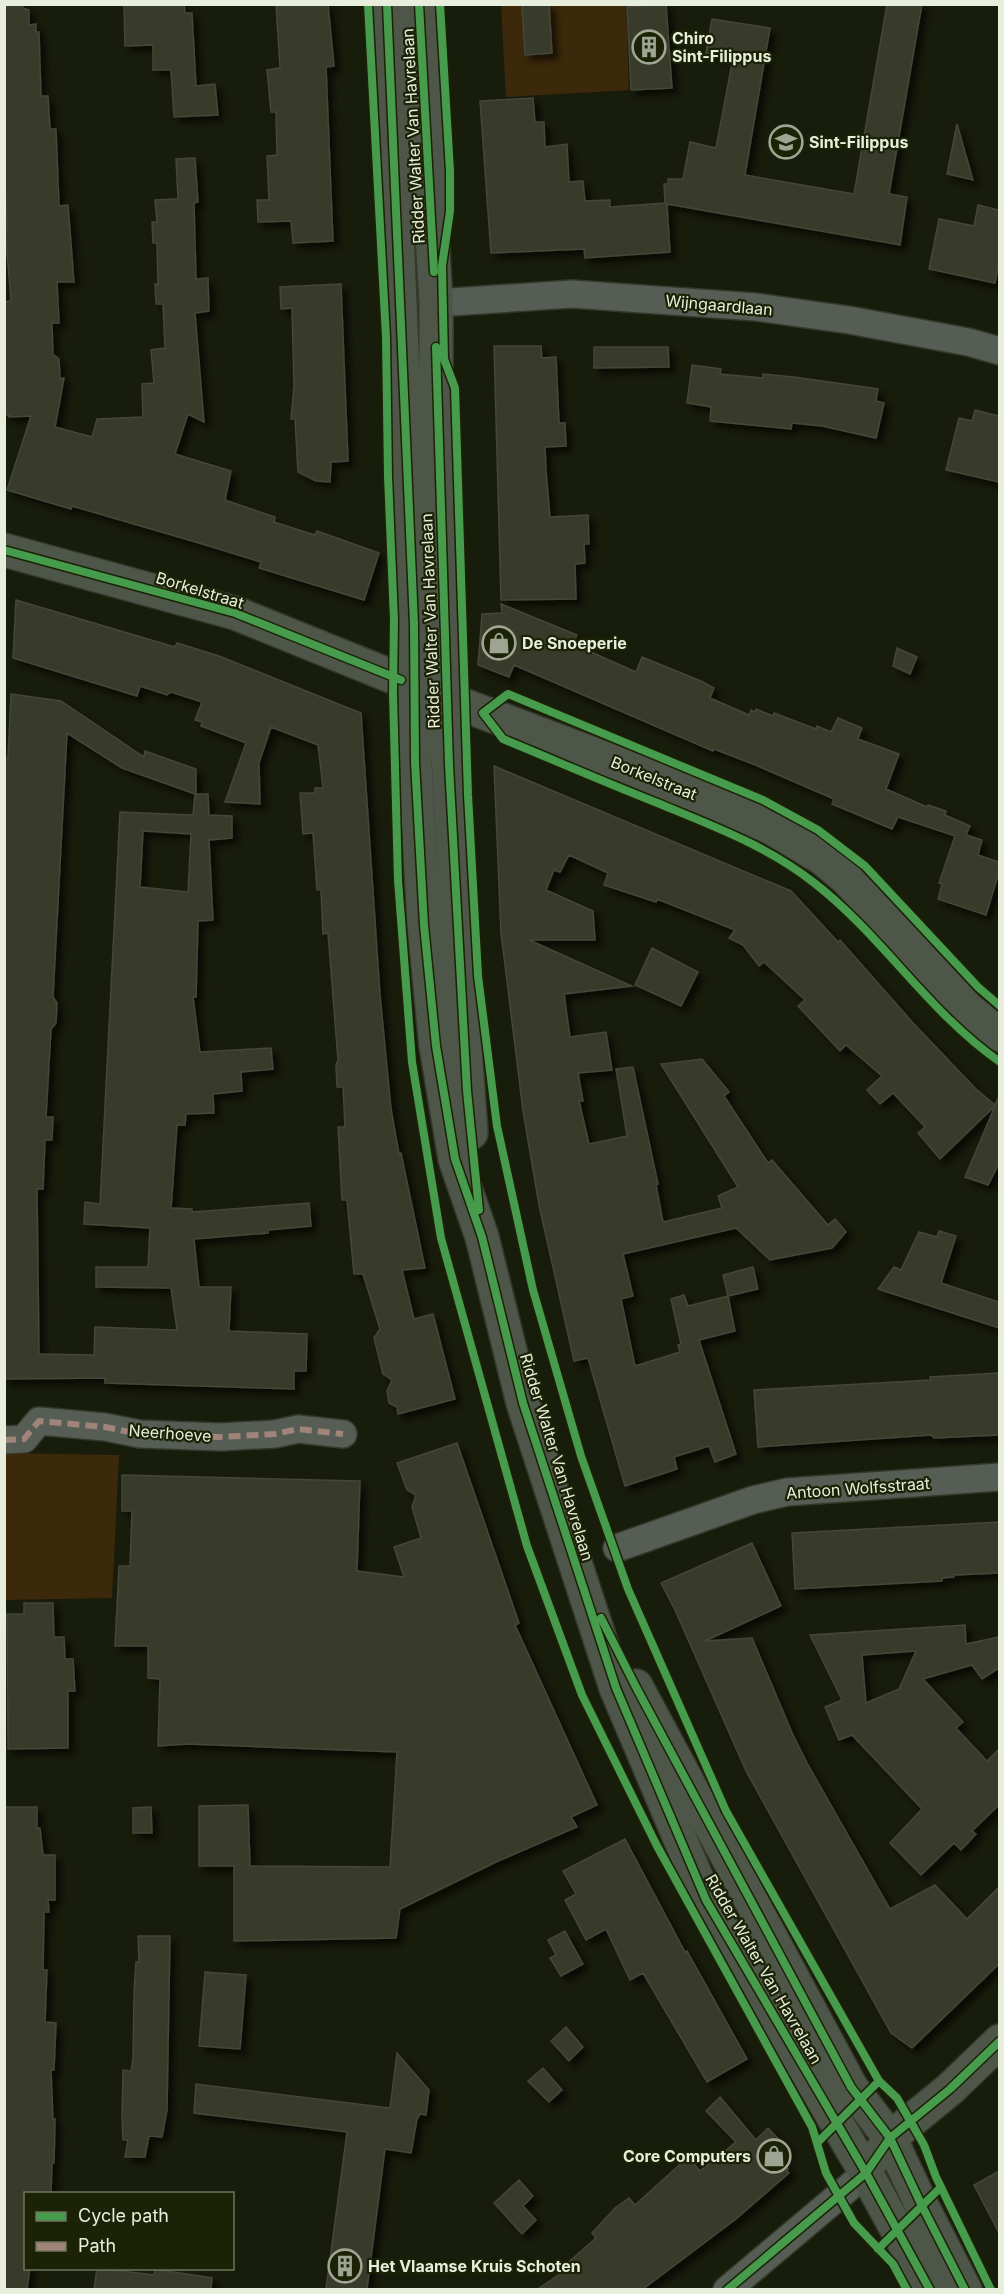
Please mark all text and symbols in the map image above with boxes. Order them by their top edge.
street label: Ridder Walter Van Havrelaan [397,28,429,244]
place label: Chiro Sint-Filippus [672,28,771,66]
building icon: Chiro Sint-Filippus [631,29,667,65]
school or university icon: Sint-Filippus [768,124,804,160]
place label: Sint-Filippus [809,132,908,152]
street label: Wijngaardlaan [665,290,773,320]
street label: Ridder Walter Van Havrelaan [416,513,444,729]
street label: Borkelstraat [154,567,246,613]
shop icon: De Snoeperie [481,625,517,661]
place label: De Snoeperie [522,633,627,653]
street label: Borkelstraat [608,752,700,804]
street label: Ridder Walter Van Havrelaan [516,1351,598,1563]
street label: Neerhoeve [128,1420,212,1446]
street label: Antoon Wolfsstraat [785,1473,931,1503]
street label: Ridder Walter Van Havrelaan [701,1871,827,2067]
shop icon: Core Computers [756,2138,792,2174]
place label: Core Computers [623,2146,751,2166]
legend [24,2192,234,2270]
text: Cycle path [78,2205,169,2226]
text: Path [78,2235,116,2256]
building icon: Het Vlaamse Kruis Schoten [327,2248,363,2284]
place label: Het Vlaamse Kruis Schoten [368,2256,581,2276]

